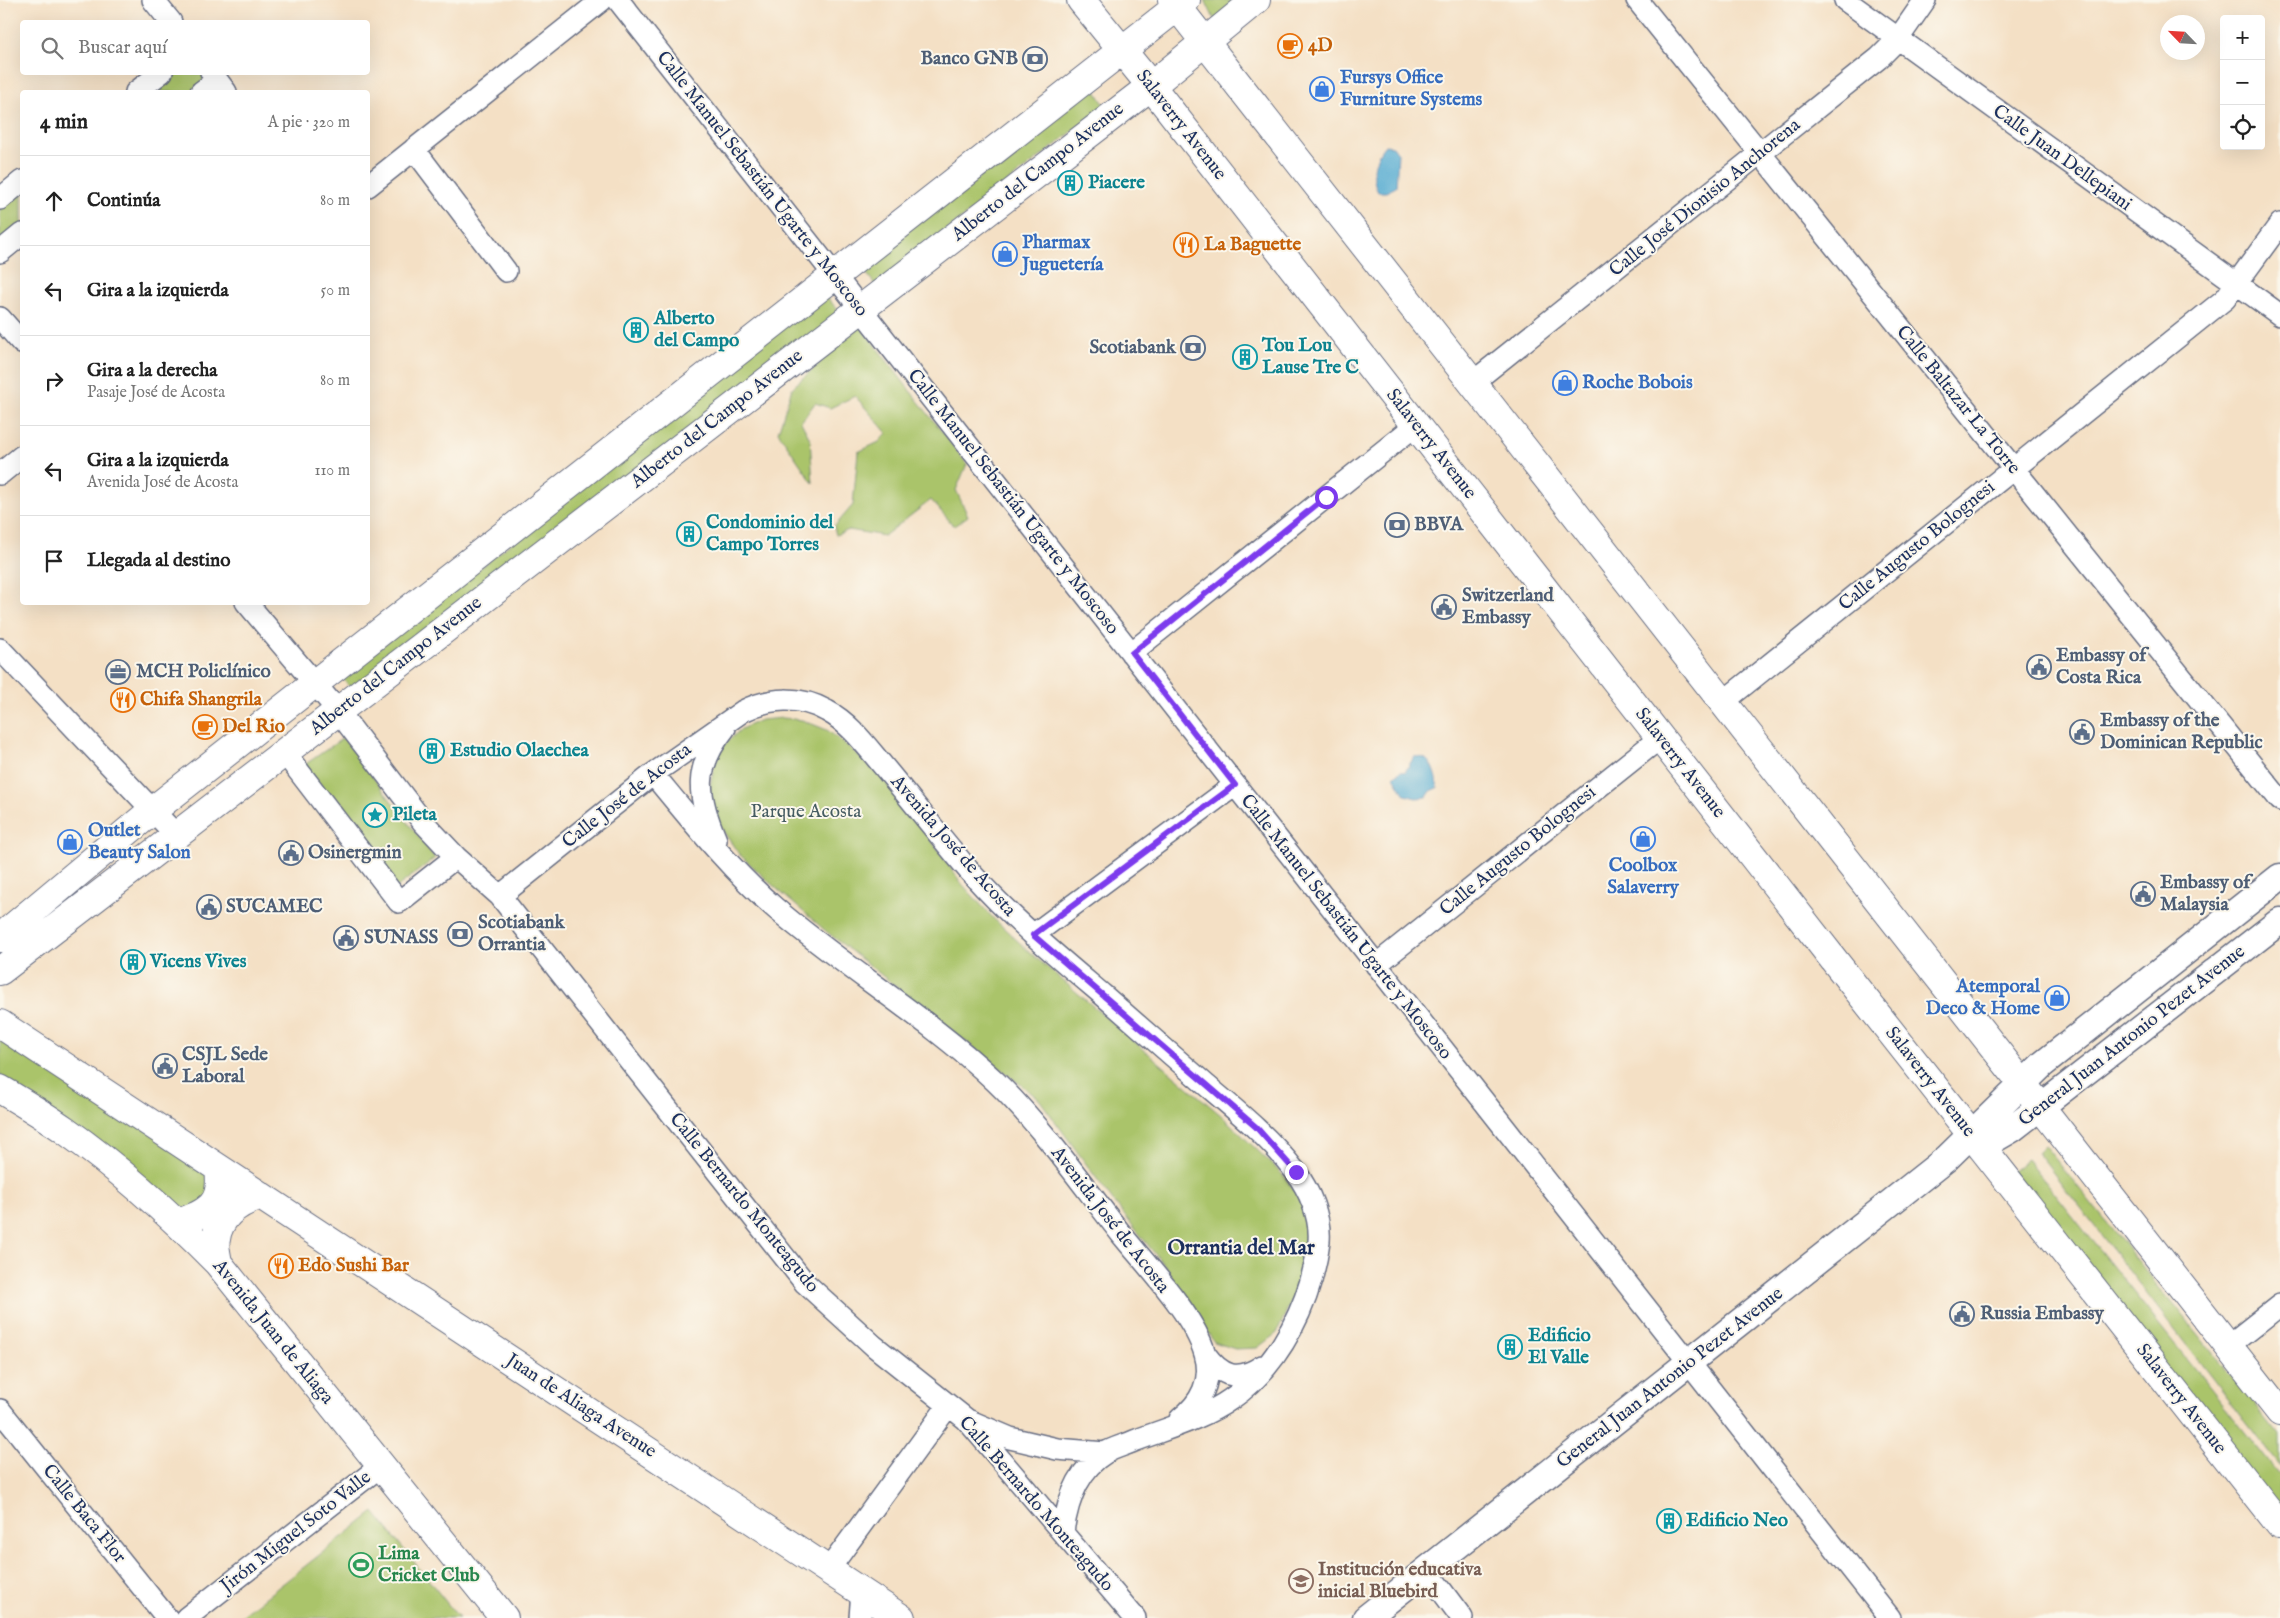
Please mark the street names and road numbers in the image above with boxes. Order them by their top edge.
street label: Calle Manuel Sebastián Ugarte y Moscoso [651,46,873,322]
street label: Salaverry Avenue [1130,65,1232,185]
street label: Alberto del Campo Avenue [946,97,1129,247]
street label: Calle Juan Dellepiani [1988,99,2136,217]
street label: Calle José Dionisio Anchorena [1605,113,1806,283]
street label: Calle Baltazar La Torre [1891,321,2026,480]
street label: Alberto del Campo Avenue [625,344,808,494]
street label: Calle Manuel Sebastián Ugarte y Moscoso [902,364,1124,640]
street label: Salaverry Avenue [1380,384,1482,504]
street label: Calle Augusto Bolognesi [1834,476,2000,616]
street label: Alberto del Campo Avenue [304,591,487,741]
street label: Salaverry Avenue [1629,703,1731,823]
street label: Calle José de Acosta [557,738,697,854]
street label: Avenida José de Acosta [884,770,1022,922]
street label: Calle Augusto Bolognesi [1435,781,1601,921]
street label: Calle Manuel Sebastián Ugarte y Moscoso [1235,789,1457,1065]
street label: General Juan Antonio Pezet Avenue [2014,940,2251,1132]
street label: Salaverry Avenue [1879,1022,1981,1142]
street label: Calle Bernardo Monteagudo [664,1108,824,1298]
street label: Avenida José de Acosta [1045,1141,1175,1299]
street label: Avenida Juan de Aliaga [207,1254,339,1410]
street label: General Juan Antonio Pezet Avenue [1552,1282,1789,1474]
street label: Salaverry Avenue [2130,1339,2232,1459]
street label: Juan de Aliaga Avenue [500,1347,661,1464]
street label: Calle Bernardo Monteagudo [953,1411,1119,1597]
street label: Calle Baca Flor [37,1460,131,1568]
street label: Jirón Miguel Soto Valle [214,1466,376,1600]

